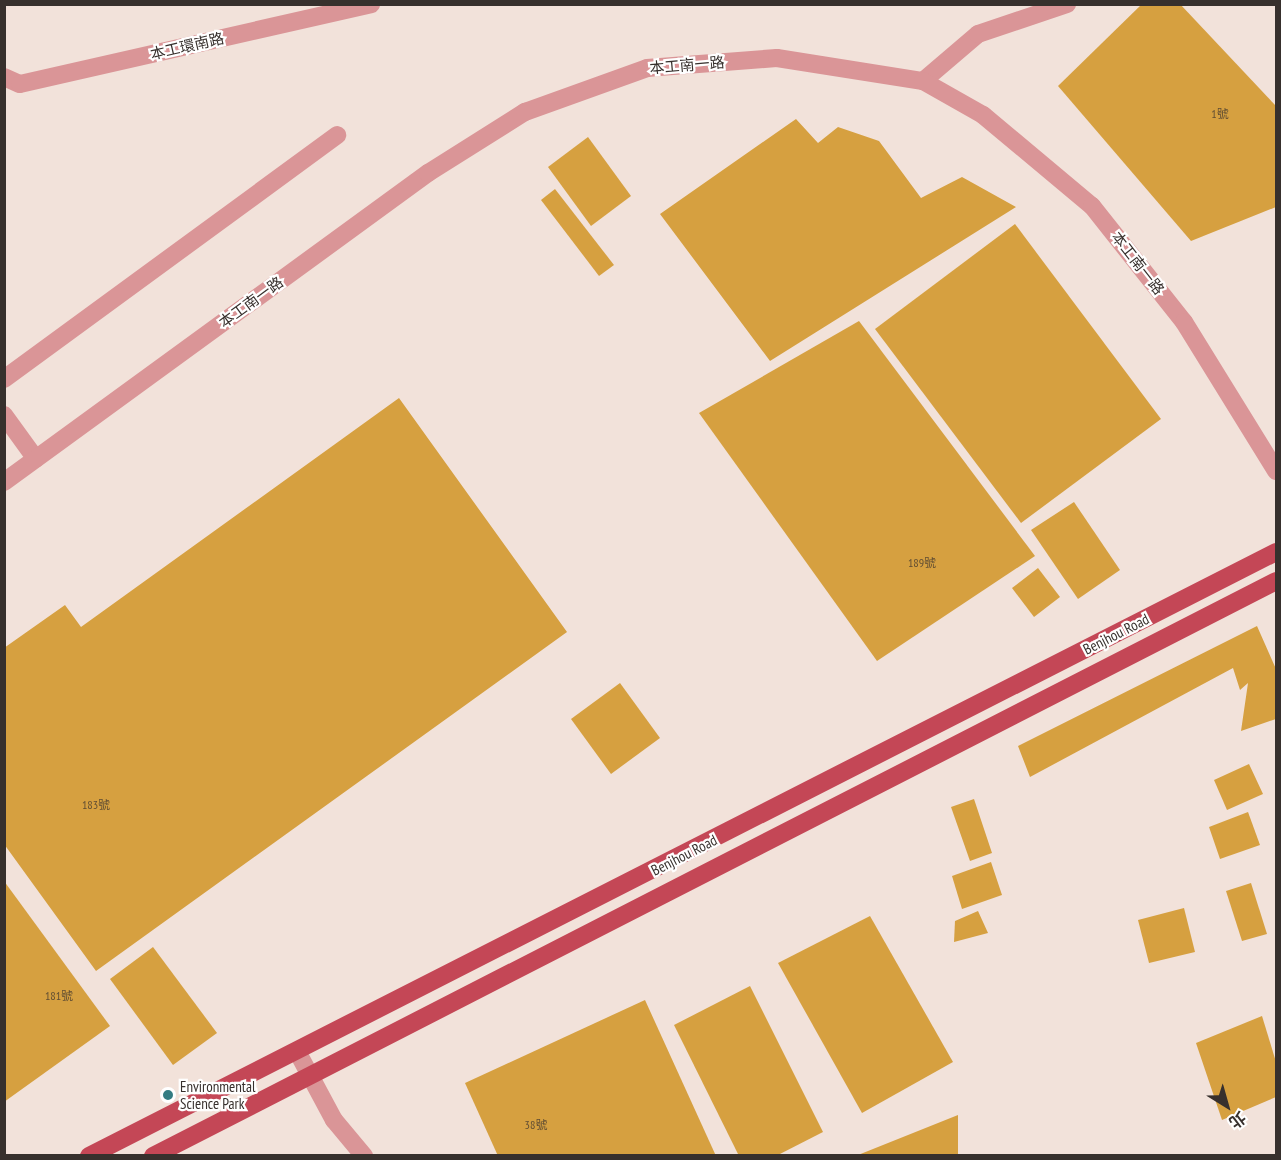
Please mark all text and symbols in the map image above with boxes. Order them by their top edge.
street label: 本工環南路 [148,29,226,63]
street label: 本工南一路 [649,53,725,77]
house number: 1號 [1211,107,1229,121]
street label: 本工南一路 [1108,228,1168,298]
street label: 本工南一路 [215,273,287,331]
house number: 189號 [908,556,936,570]
street label: Benjhou Road [1080,610,1152,658]
house number: 183號 [82,798,110,812]
street label: Benjhou Road [648,831,720,879]
house number: 181號 [45,989,73,1003]
north arrow [1197,1076,1257,1136]
place label: Environmental Science Park [180,1077,255,1112]
marker: Environmental Science Park [161,1088,175,1102]
text: 北 [1225,1108,1250,1133]
house number: 38號 [525,1118,547,1132]

